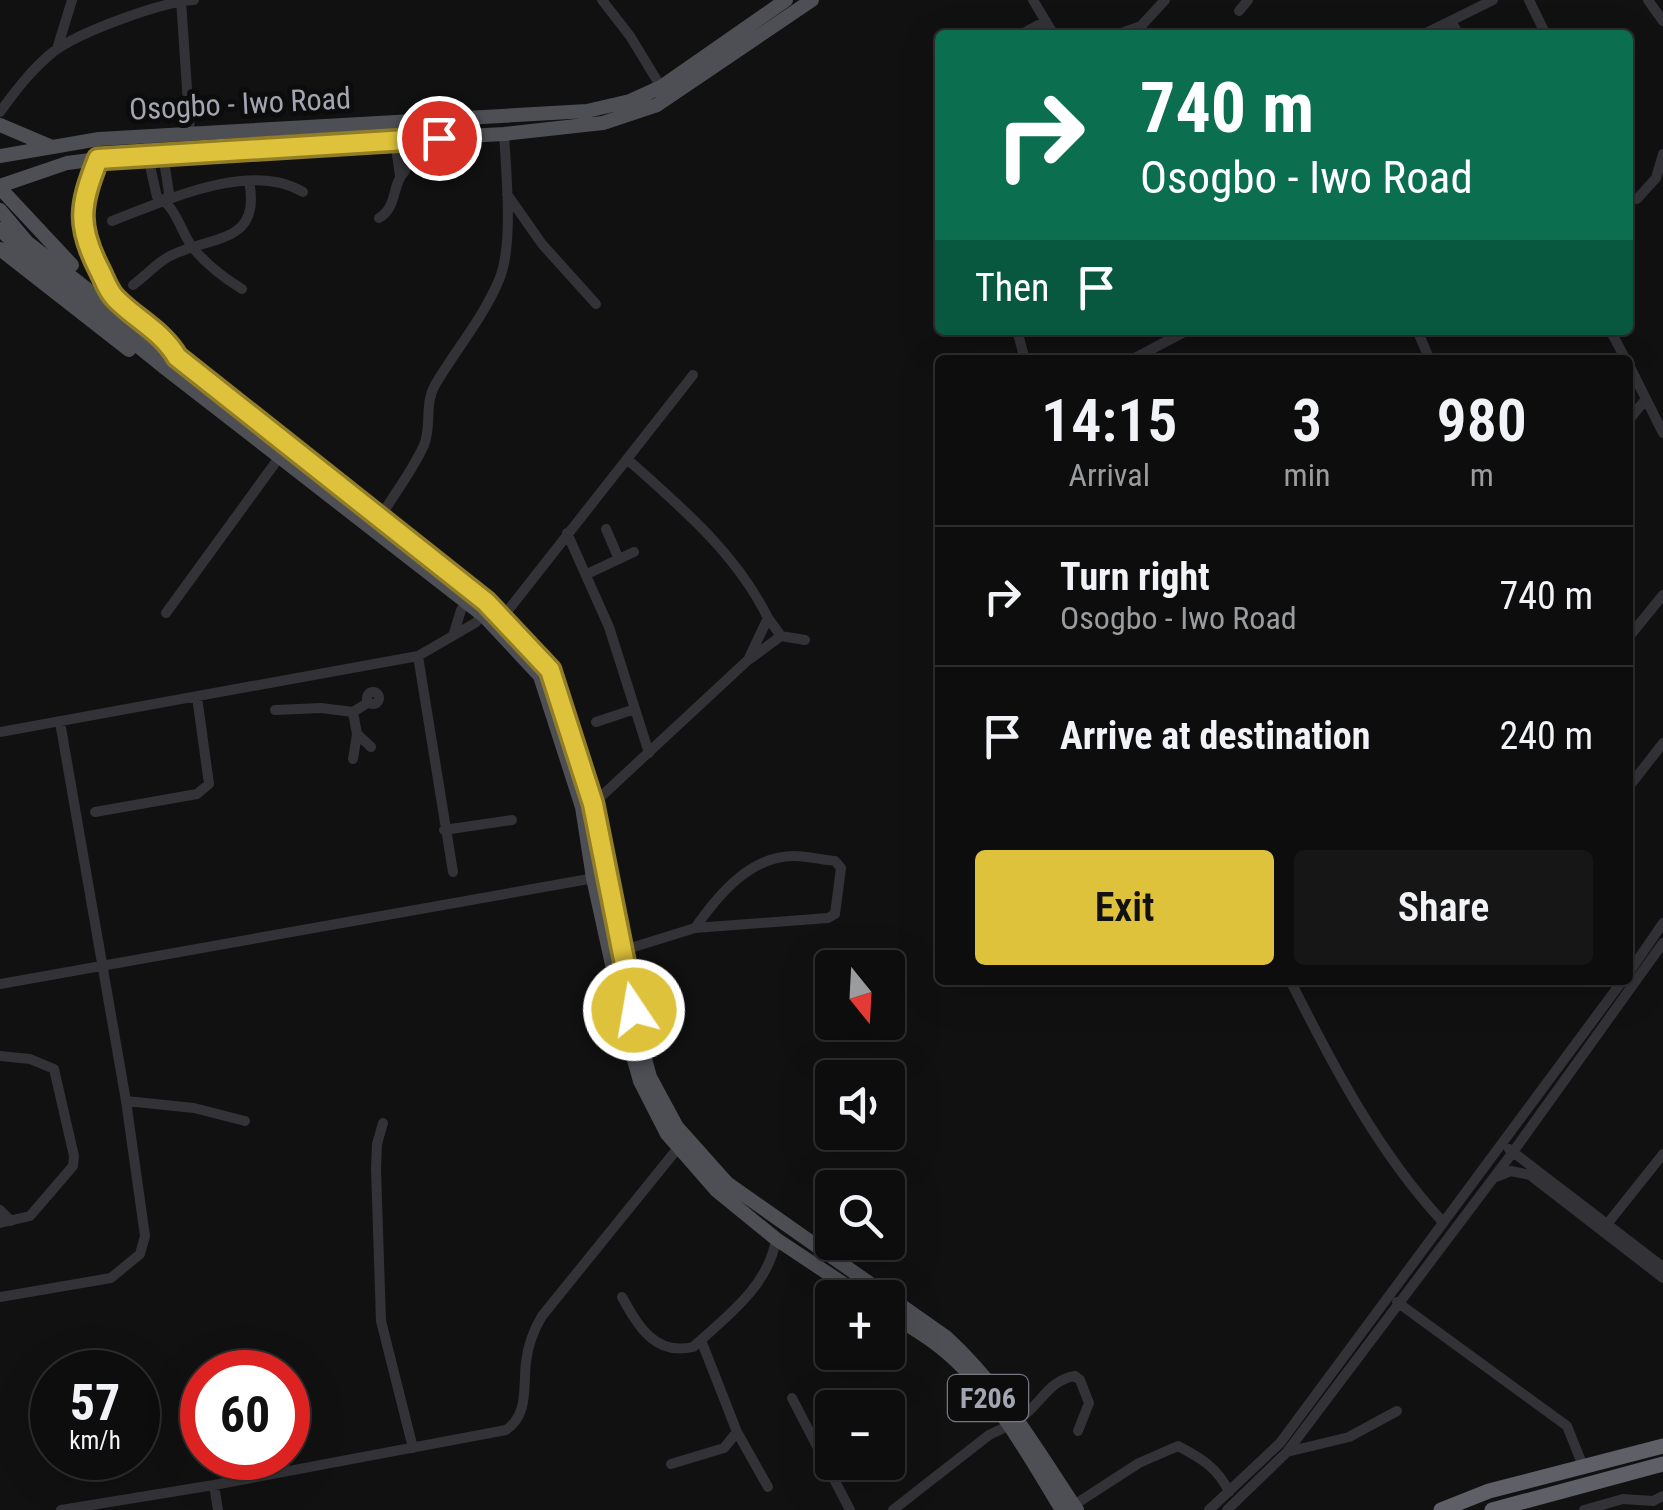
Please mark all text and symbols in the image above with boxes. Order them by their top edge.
text: 740 m [1140,67,1314,149]
icon: right [975,70,1105,200]
street label: Osogbo - Iwo Road [128,80,352,127]
pin [397,96,482,181]
icon: arrive [412,111,467,166]
text: Osogbo - Iwo Road [1140,151,1473,204]
icon: arrive [1069,260,1124,315]
text: Then [975,266,1049,310]
text: 14:15 [1041,385,1178,456]
text: 3 [1292,385,1322,456]
text: 980 [1436,385,1527,456]
text: Arrival [1069,456,1150,494]
text: min [1284,456,1330,494]
text: m [1470,456,1494,494]
text: Turn right [1060,555,1210,599]
icon: right [975,569,1030,624]
text: 740 m [1499,574,1593,618]
text: Osogbo - Iwo Road [1060,599,1297,637]
icon: arrive [975,709,1030,764]
text: Arrive at destination [1060,714,1370,758]
text: 240 m [1499,714,1593,758]
button: Exit [975,850,1274,965]
button: Share [1294,850,1593,965]
north arrow [815,950,905,1040]
map controls [815,950,905,1480]
position arrow [582,958,686,1062]
button: sound [815,1060,905,1150]
button: search [815,1170,905,1260]
button: + [815,1280,905,1370]
speed limit sign: 60 [180,1350,310,1480]
text: 57 [70,1374,120,1432]
road number: F206 [948,1375,1028,1421]
button: − [815,1390,905,1480]
text: km/h [69,1426,121,1455]

